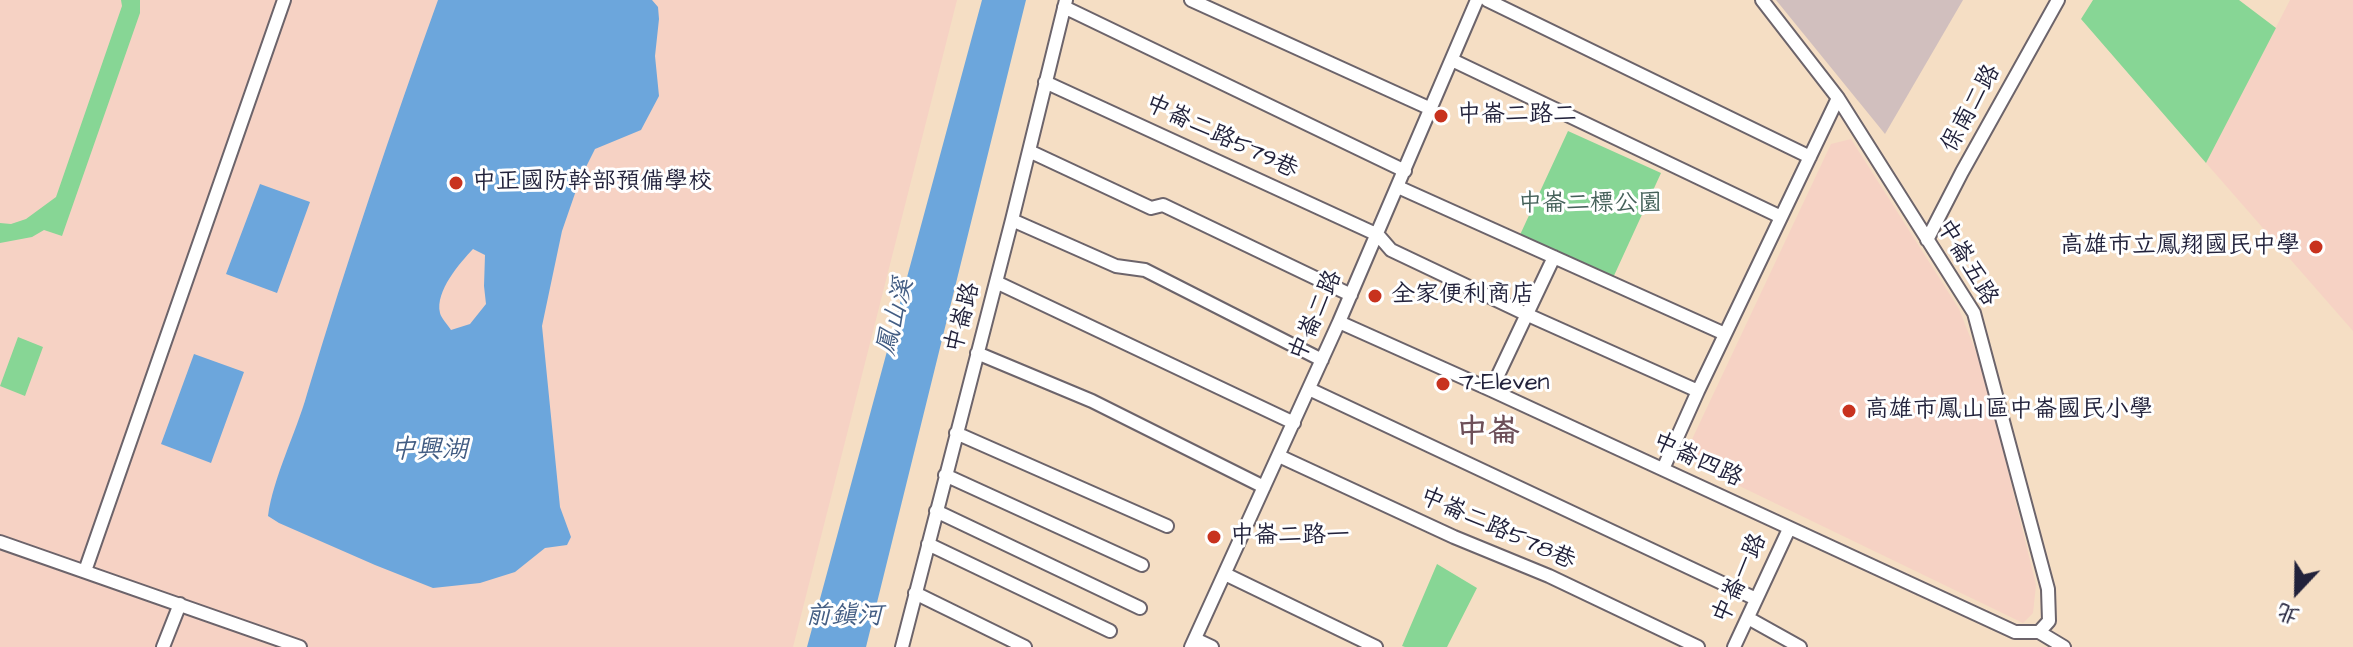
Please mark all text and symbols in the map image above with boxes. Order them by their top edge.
street label: 保南二路 [1936,60,2008,158]
street label: 中崙二路579巷 [1140,90,1302,186]
place label: 中崙二路二 [1457,102,1577,130]
marker: 中崙二路二 [1432,107,1450,125]
place label: 中正國防幹部預備學校 [472,169,712,197]
marker: 中正國防幹部預備學校 [447,174,465,192]
park label: 中崙二標公園 [1518,191,1662,219]
street label: 中崙五路 [1929,214,2003,312]
place label: 高雄市立鳳翔國民中學 [2060,233,2300,261]
marker: 高雄市立鳳翔國民中學 [2307,238,2325,256]
street label: 中崙二路 [1284,266,1350,366]
water label: 鳳山溪 [872,275,922,359]
street label: 中崙路 [941,279,987,357]
place label: 全家便利商店 [1391,282,1535,310]
marker: 全家便利商店 [1366,287,1384,305]
place label: 7-Eleven [1459,370,1550,398]
marker: 7-Eleven [1434,375,1452,393]
place label: 高雄市鳳山區中崙國民小學 [1865,397,2153,425]
marker: 高雄市鳳山區中崙國民小學 [1840,402,1858,420]
district label: 中崙 [1456,415,1520,453]
street label: 中崙四路 [1647,428,1747,494]
water label: 中興湖 [390,436,468,468]
street label: 中崙二路578巷 [1415,483,1579,577]
place label: 中崙二路一 [1230,523,1350,551]
marker: 中崙二路一 [1205,528,1223,546]
street label: 中崙一路 [1708,529,1774,629]
north arrow [2257,551,2337,631]
text: 北 [2272,595,2304,632]
water label: 前鎮河 [805,602,883,634]

